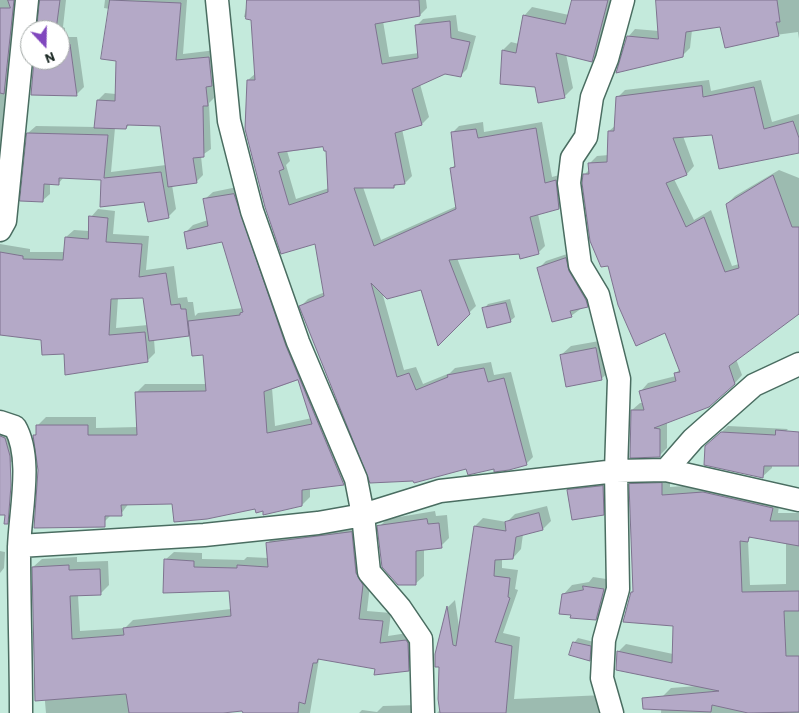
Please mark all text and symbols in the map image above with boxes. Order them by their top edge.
north arrow [20,20,70,70]
text: N [43,49,58,68]

